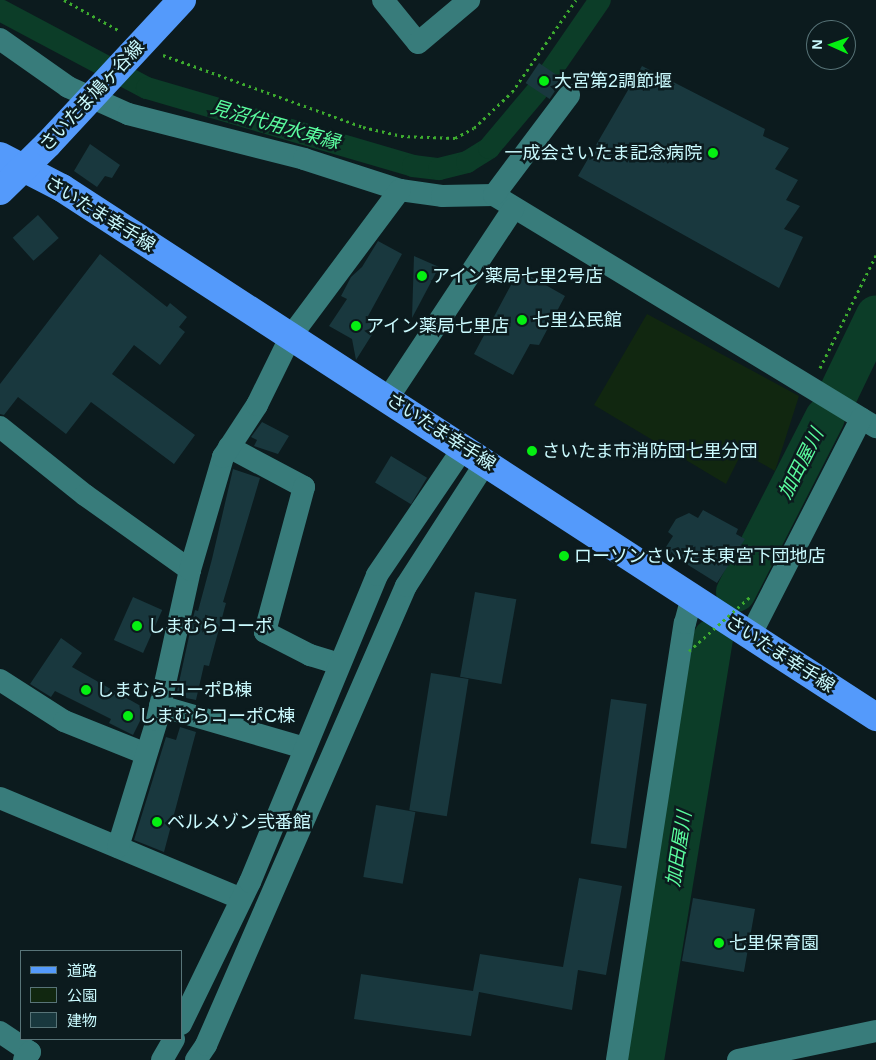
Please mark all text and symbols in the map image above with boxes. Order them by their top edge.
north arrow [806,20,856,70]
street label: さいたま鳩ヶ谷線 [35,36,149,156]
text: N [809,39,825,50]
place label: 大宮第2調節堰 [554,70,672,92]
marker: 大宮第2調節堰 [538,75,550,87]
water label: 見沼代用水東縁 [208,96,342,154]
place label: 一成会さいたま記念病院 [504,142,702,164]
marker: 一成会さいたま記念病院 [706,146,720,160]
street label: さいたま幸手線 [41,171,159,257]
place label: アイン薬局七里2号店 [432,265,604,287]
marker: アイン薬局七里2号店 [416,270,428,282]
place label: 七里公民館 [532,309,622,331]
marker: 七里公民館 [516,314,528,326]
place label: アイン薬局七里店 [366,315,510,337]
marker: アイン薬局七里店 [350,320,362,332]
street label: さいたま幸手線 [382,389,500,475]
water label: 加田屋川 [774,425,828,503]
place label: さいたま市消防団七里分団 [542,440,758,462]
marker: さいたま市消防団七里分団 [526,445,538,457]
place label: ローソンさいたま東宮下団地店 [574,545,826,567]
marker: ローソンさいたま東宮下団地店 [558,550,570,562]
street label: さいたま幸手線 [721,611,839,697]
place label: しまむらコーポ [147,615,273,637]
marker: しまむらコーポ [131,620,143,632]
place label: しまむらコーポB棟 [96,679,252,701]
marker: しまむらコーポB棟 [80,684,92,696]
place label: しまむらコーポC棟 [138,705,295,727]
marker: しまむらコーポC棟 [122,710,134,722]
water label: 加田屋川 [662,810,696,888]
place label: ベルメゾン弐番館 [167,811,311,833]
marker: ベルメゾン弐番館 [151,816,163,828]
place label: 七里保育園 [729,932,819,954]
marker: 七里保育園 [713,937,725,949]
legend [20,950,182,1040]
text: 道路 [67,962,97,979]
text: 公園 [67,987,97,1004]
text: 建物 [67,1012,97,1029]

